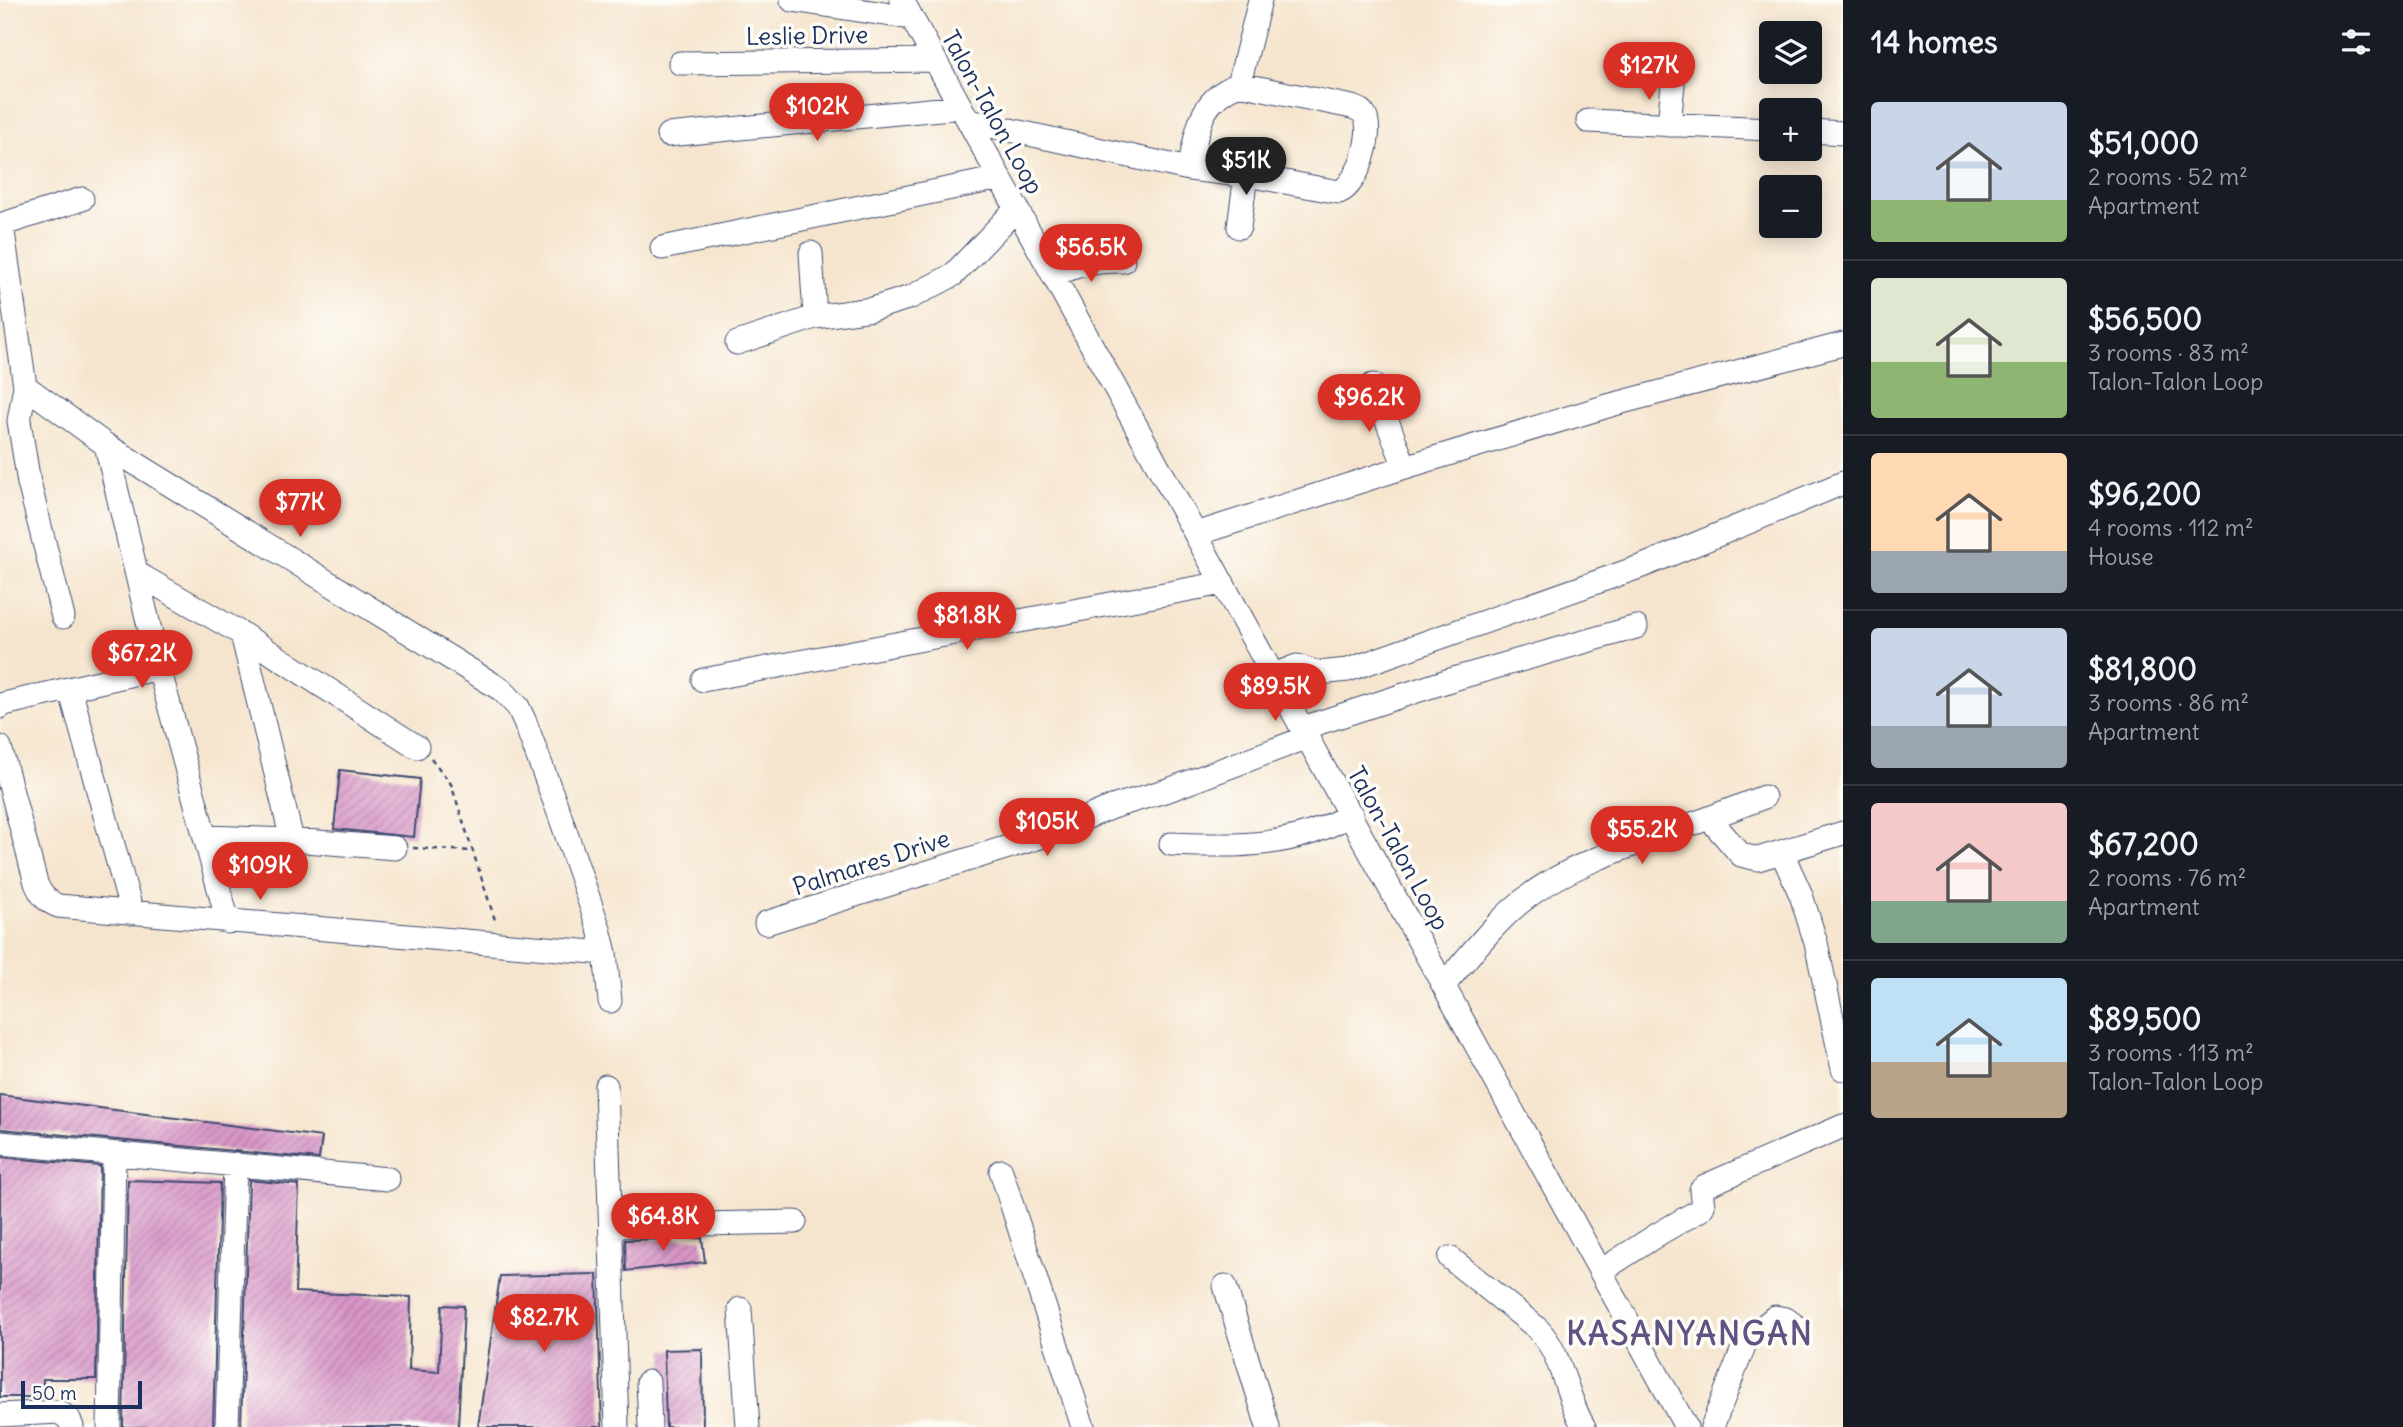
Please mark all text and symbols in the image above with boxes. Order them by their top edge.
street label: Leslie Drive [746,19,868,51]
map controls [1759,21,1822,238]
button: layers [1759,21,1822,84]
text: 14 homes [1871,23,1998,61]
icon: filters [2337,23,2375,61]
street label: Talon-Talon Loop [936,25,1050,199]
pin: $127K [1600,42,1698,102]
text: $127K [1619,50,1679,79]
pin: $102K [768,83,866,143]
text: $102K [785,91,849,120]
button: + [1759,98,1822,161]
text: $51,000 [2088,124,2199,162]
icon: home [1927,130,2011,214]
pin: $51K [1205,138,1287,197]
text: $51K [1221,145,1271,174]
text: 2 rooms · 52 m² [2088,162,2248,191]
button: − [1759,175,1822,238]
text: Apartment [2088,191,2200,220]
pin: $56.5K [1034,224,1148,284]
text: $56.5K [1055,232,1127,261]
text: $56,500 [2088,300,2202,338]
icon: home [1927,306,2011,390]
text: 3 rooms · 83 m² [2088,338,2249,367]
text: Talon-Talon Loop [2088,367,2263,396]
pin: $96.2K [1312,374,1426,434]
text: $96.2K [1334,382,1404,411]
text: $96,200 [2088,475,2201,513]
pin: $77K [259,480,341,539]
icon: home [1927,481,2011,565]
text: $77K [275,487,325,516]
text: 4 rooms · 112 m² [2088,513,2254,542]
text: House [2088,542,2154,571]
pin: $81.8K [910,592,1024,652]
text: $81.8K [933,600,1001,629]
pin: $67.2K [85,630,199,690]
text: $67.2K [108,638,176,667]
text: $81,800 [2088,650,2197,688]
icon: home [1927,656,2011,740]
pin: $89.5K [1218,664,1332,723]
text: $89.5K [1240,671,1310,700]
text: 3 rooms · 86 m² [2088,688,2249,717]
text: Apartment [2088,717,2200,746]
street label: Talon-Talon Loop [1342,761,1456,935]
pin: $105K [998,798,1096,858]
text: $105K [1015,806,1079,835]
pin: $55.2K [1585,806,1699,866]
text: $55.2K [1607,814,1677,843]
street label: Palmares Drive [789,823,953,901]
text: $67,200 [2088,825,2199,863]
icon: home [1927,831,2011,915]
pin: $109K [211,842,309,902]
text: $109K [228,850,292,879]
text: 2 rooms · 76 m² [2088,863,2246,892]
text: Apartment [2088,892,2200,921]
text: $89,500 [2088,1000,2202,1038]
icon: home [1927,1006,2011,1090]
text: 3 rooms · 113 m² [2088,1038,2254,1067]
text: Talon-Talon Loop [2088,1067,2263,1096]
pin: $64.8K [606,1194,720,1253]
text: $64.8K [627,1201,699,1230]
pin: $82.7K [487,1294,601,1354]
text: $82.7K [510,1302,578,1331]
district label: KASANYANGAN [1566,1313,1814,1354]
scale bar [21,1378,142,1410]
text: 50 m [32,1381,77,1405]

